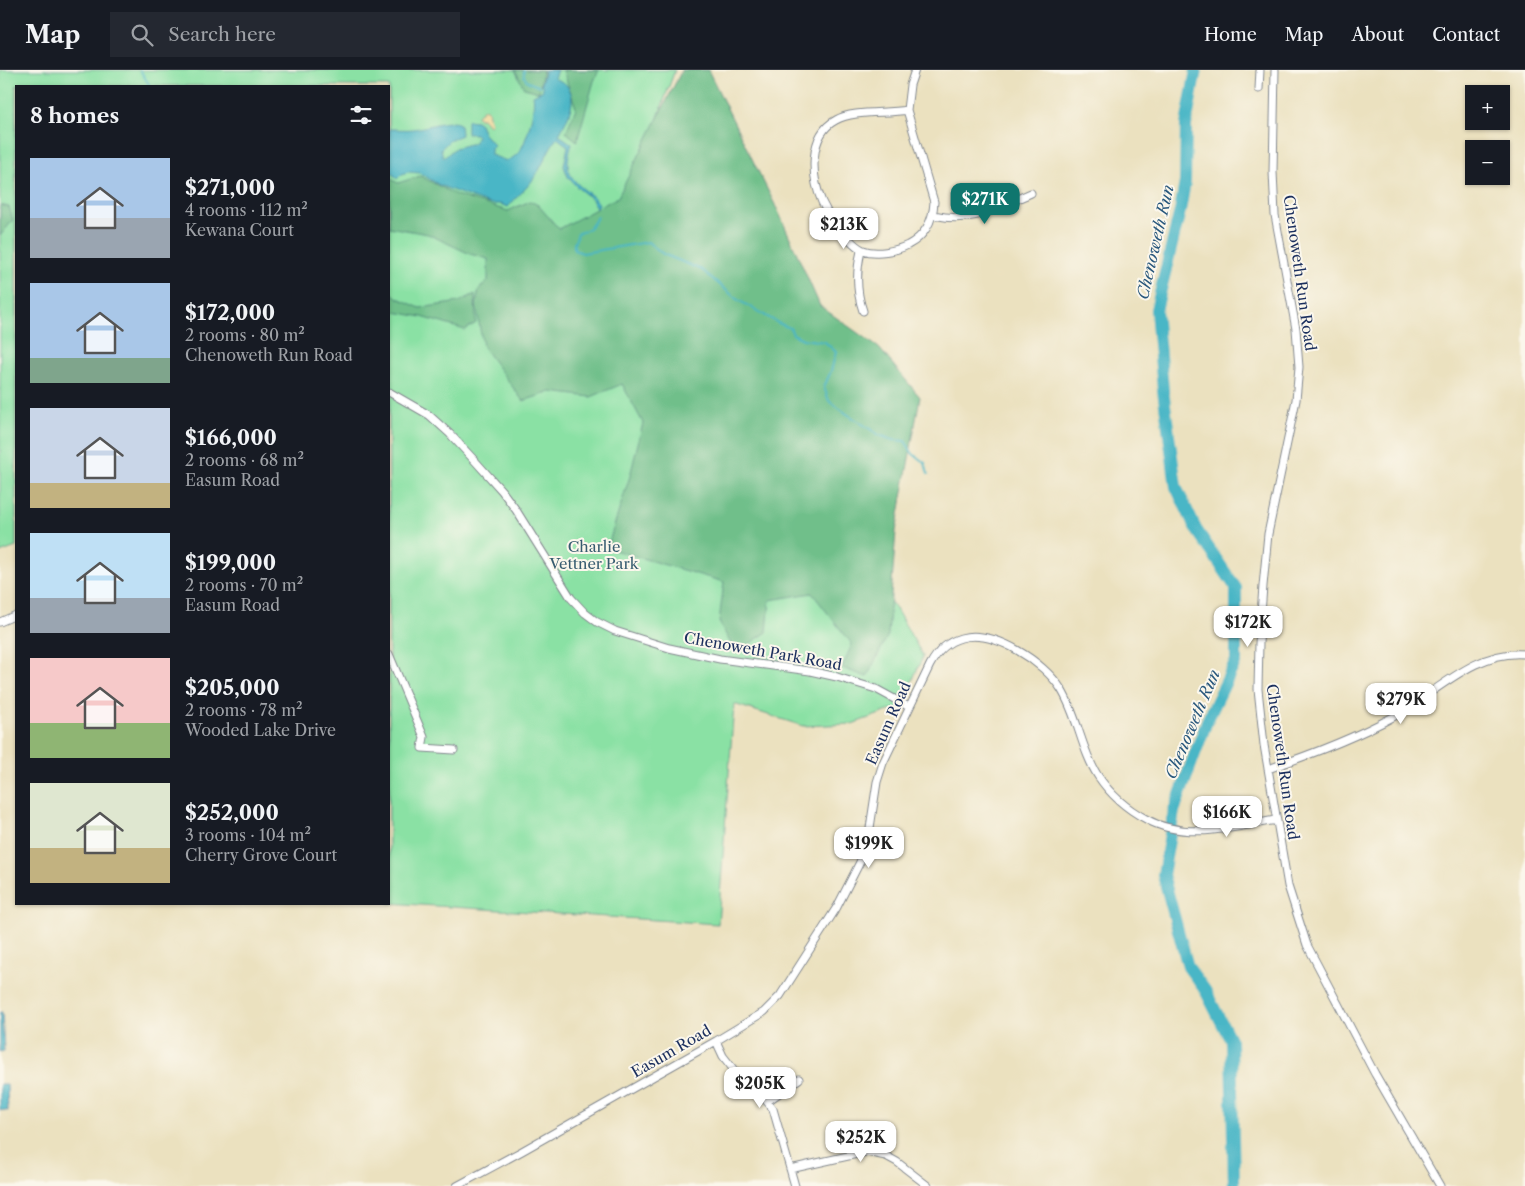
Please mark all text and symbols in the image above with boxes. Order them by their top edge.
search box [110,12,460,57]
text: Map [25,20,80,49]
icon: search [128,21,156,49]
text: Search here [168,23,276,46]
text: Home [1204,24,1257,46]
text: Map [1285,24,1323,46]
text: About [1351,24,1404,46]
text: Contact [1432,24,1500,46]
map controls [1465,85,1510,185]
button: + [1465,85,1510,130]
icon: filters [347,101,375,129]
text: 8 homes [30,103,119,128]
button: − [1465,140,1510,185]
text: $271,000 [185,175,275,200]
icon: home [70,178,130,238]
pin: $271K [950,182,1020,225]
water label: Chenoweth Run [1132,183,1178,301]
text: $271K [962,189,1008,209]
street label: Chenoweth Run Road [1280,194,1320,352]
text: 4 rooms · 112 m² [185,200,308,220]
pin: $213K [809,208,879,250]
text: $213K [820,214,868,234]
text: Kewana Court [185,220,294,240]
text: $172,000 [185,300,275,325]
icon: home [70,303,130,363]
text: 2 rooms · 80 m² [185,325,305,345]
text: Chenoweth Run Road [185,345,353,365]
text: $166,000 [185,425,277,450]
icon: home [70,428,130,488]
text: 2 rooms · 68 m² [185,450,304,470]
text: Easum Road [185,470,280,490]
park label: Charlie Vettner Park [549,537,640,573]
text: $199,000 [185,550,276,575]
icon: home [70,553,130,613]
text: 2 rooms · 70 m² [185,575,303,595]
text: Easum Road [185,595,280,615]
pin: $172K [1213,606,1283,648]
text: $172K [1225,612,1271,632]
street label: Chenoweth Park Road [683,628,843,674]
water label: Chenoweth Run [1160,666,1224,782]
text: $205,000 [185,675,280,700]
icon: home [70,678,130,738]
street label: Easum Road [861,678,915,768]
pin: $279K [1366,682,1436,725]
street label: Chenoweth Run Road [1263,683,1303,841]
text: $279K [1376,689,1426,709]
text: 2 rooms · 78 m² [185,700,303,720]
text: Wooded Lake Drive [185,720,336,740]
pin: $166K [1192,796,1262,838]
text: $252,000 [185,800,279,825]
text: $166K [1203,802,1251,822]
icon: home [70,803,130,863]
text: 3 rooms · 104 m² [185,825,311,845]
pin: $199K [834,826,904,869]
text: $199K [845,833,893,853]
text: Cherry Grove Court [185,845,337,865]
street label: Easum Road [628,1020,714,1082]
pin: $205K [725,1066,795,1109]
text: $205K [735,1073,785,1093]
pin: $252K [826,1120,896,1163]
text: $252K [836,1127,886,1147]

